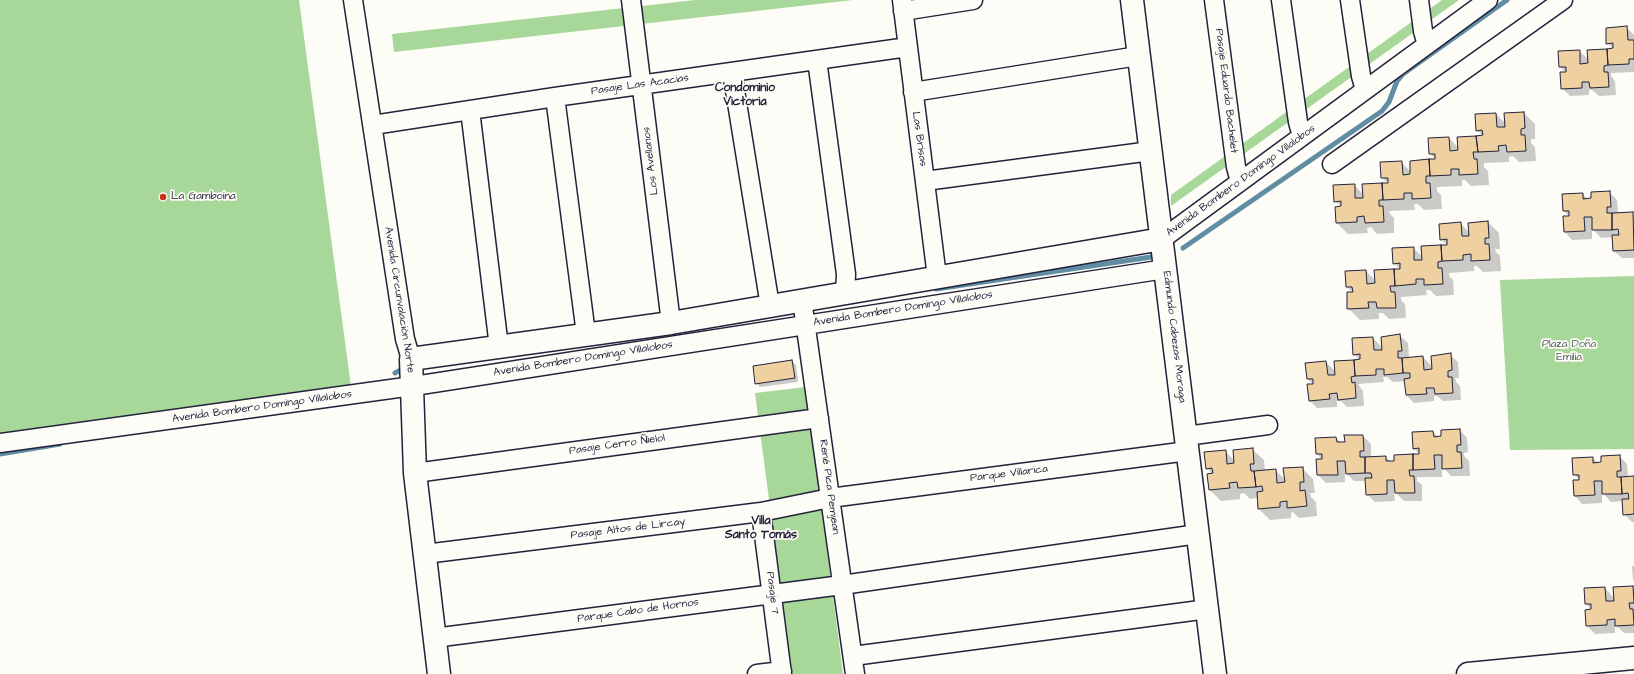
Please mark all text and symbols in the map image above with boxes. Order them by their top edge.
street label: Pasaje Eduardo Bachelet [1212,28,1240,154]
street label: Pasaje Las Acacias [590,72,690,98]
district label: Condominio Victoria [715,81,775,109]
street label: Las Brisas [909,111,929,167]
street label: Avenida Bombero Domingo Villalobos [1164,122,1318,240]
street label: Los Avellanos [640,126,662,196]
place label: La Gamboína [171,190,236,204]
marker: La Gamboína [158,192,168,202]
street label: Avenida Circunvalación Norte [381,226,417,374]
street label: Edmundo Cabezas Moraga [1159,270,1189,404]
street label: Avenida Bombero Domingo Villalobos [812,288,994,330]
street label: Avenida Bombero Domingo Villalobos [492,338,674,380]
park label: Plaza Doña Emilia [1542,338,1596,364]
street label: Avenida Bombero Domingo Villalobos [171,388,353,426]
street label: Pasaje Cerro Ñielol [568,432,666,458]
street label: René Pica Pemjean [816,439,842,535]
street label: Parque Villarica [969,463,1049,485]
district label: Villa Santo Tomás [725,514,797,542]
street label: Pasaje Altos de Lircay [570,515,686,543]
street label: Pasaje 7 [763,571,781,615]
street label: Parque Cabo de Hornos [576,596,700,626]

